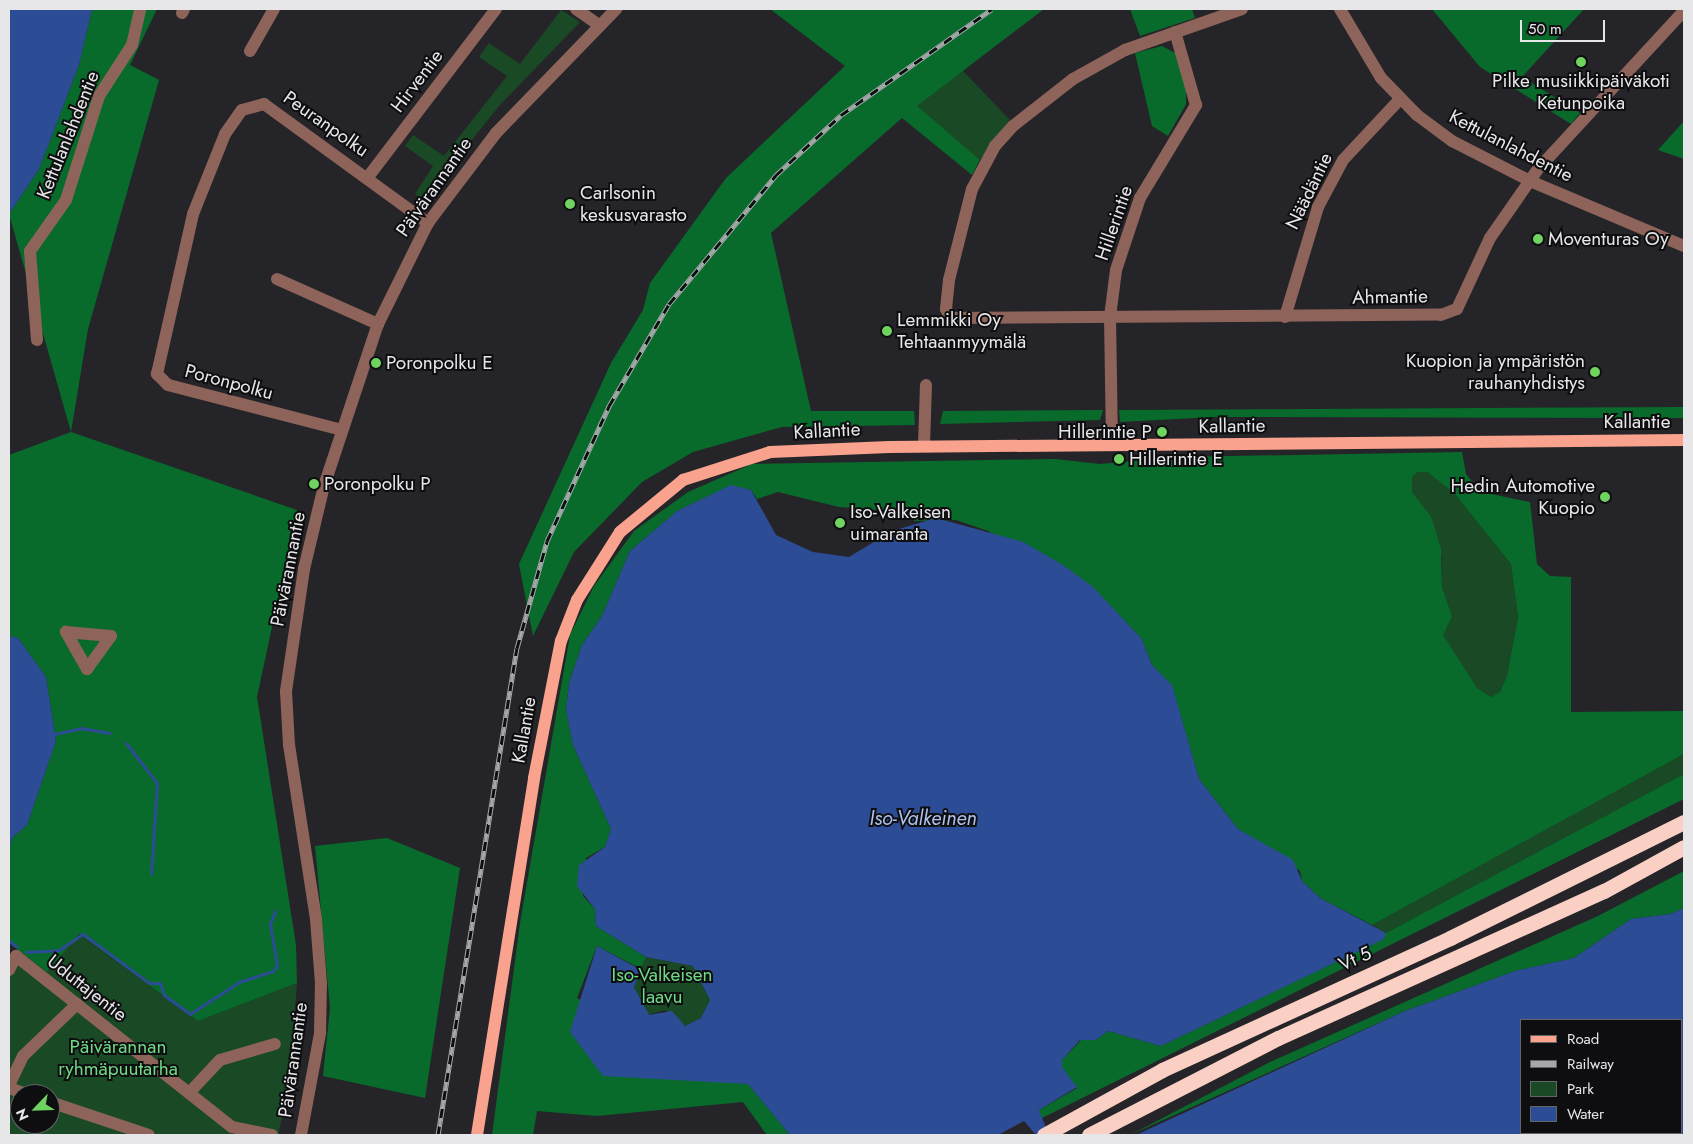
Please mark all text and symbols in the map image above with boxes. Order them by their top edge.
scale bar [1523,10,1608,42]
text: 50 m [1528,18,1562,40]
street label: Hirventie [386,45,448,117]
marker: Pilke musiikkipäiväkoti Ketunpoika [1575,56,1587,68]
street label: Kettulanlahdentie [32,68,104,202]
place label: Pilke musiikkipäiväkoti Ketunpoika [1492,70,1670,114]
street label: Peuranpolku [279,86,373,162]
street label: Kettulanlahdentie [1445,105,1577,187]
street label: Päivärannantie [391,133,477,241]
street label: Näädäntie [1281,149,1337,233]
place label: Carlsonin keskusvarasto [580,182,687,226]
street label: Hillerintie [1091,183,1137,263]
marker: Carlsonin keskusvarasto [564,198,576,210]
place label: Moventuras Oy [1548,228,1669,250]
marker: Moventuras Oy [1532,233,1544,245]
street label: Ahmantie [1352,285,1428,309]
place label: Lemmikki Oy Tehtaanmyymälä [897,309,1026,353]
marker: Lemmikki Oy Tehtaanmyymälä [881,325,893,337]
place label: Kuopion ja ympäristön rauhanyhdistys [1406,350,1585,394]
place label: Poronpolku E [386,352,493,374]
marker: Poronpolku E [370,357,382,369]
street label: Poronpolku [182,359,276,405]
marker: Kuopion ja ympäristön rauhanyhdistys [1589,366,1601,378]
street label: Kallantie [1603,411,1671,433]
street label: Kallantie [1198,414,1266,438]
street label: Kallantie [793,418,861,444]
place label: Hillerintie P [1058,421,1152,443]
marker: Hillerintie P [1156,426,1168,438]
place label: Hillerintie E [1129,448,1223,470]
marker: Hillerintie E [1113,453,1125,465]
place label: Poronpolku P [324,473,431,495]
place label: Hedin Automotive Kuopio [1451,475,1595,519]
marker: Poronpolku P [308,478,320,490]
marker: Hedin Automotive Kuopio [1599,491,1611,503]
place label: Iso-Valkeisen uimaranta [850,501,951,545]
street label: Päivärannantie [266,510,310,628]
marker: Iso-Valkeisen uimaranta [834,517,846,529]
street label: Kallantie [507,695,541,765]
water label: Iso-Valkeinen [869,806,977,830]
street label: Vt 5 [1335,942,1375,976]
street label: Uduttajentie [43,950,131,1026]
park label: Iso-Valkeisen laavu [611,964,713,1008]
street label: Päivärannantie [274,1001,312,1119]
legend [1520,1019,1683,1134]
text: Road [1567,1028,1599,1050]
park label: Päivärannan ryhmäpuutarha [58,1036,178,1080]
text: Railway [1567,1053,1614,1075]
text: Park [1567,1078,1594,1100]
north arrow [10,1084,60,1134]
text: Water [1567,1103,1604,1125]
text: N [11,1106,34,1124]

